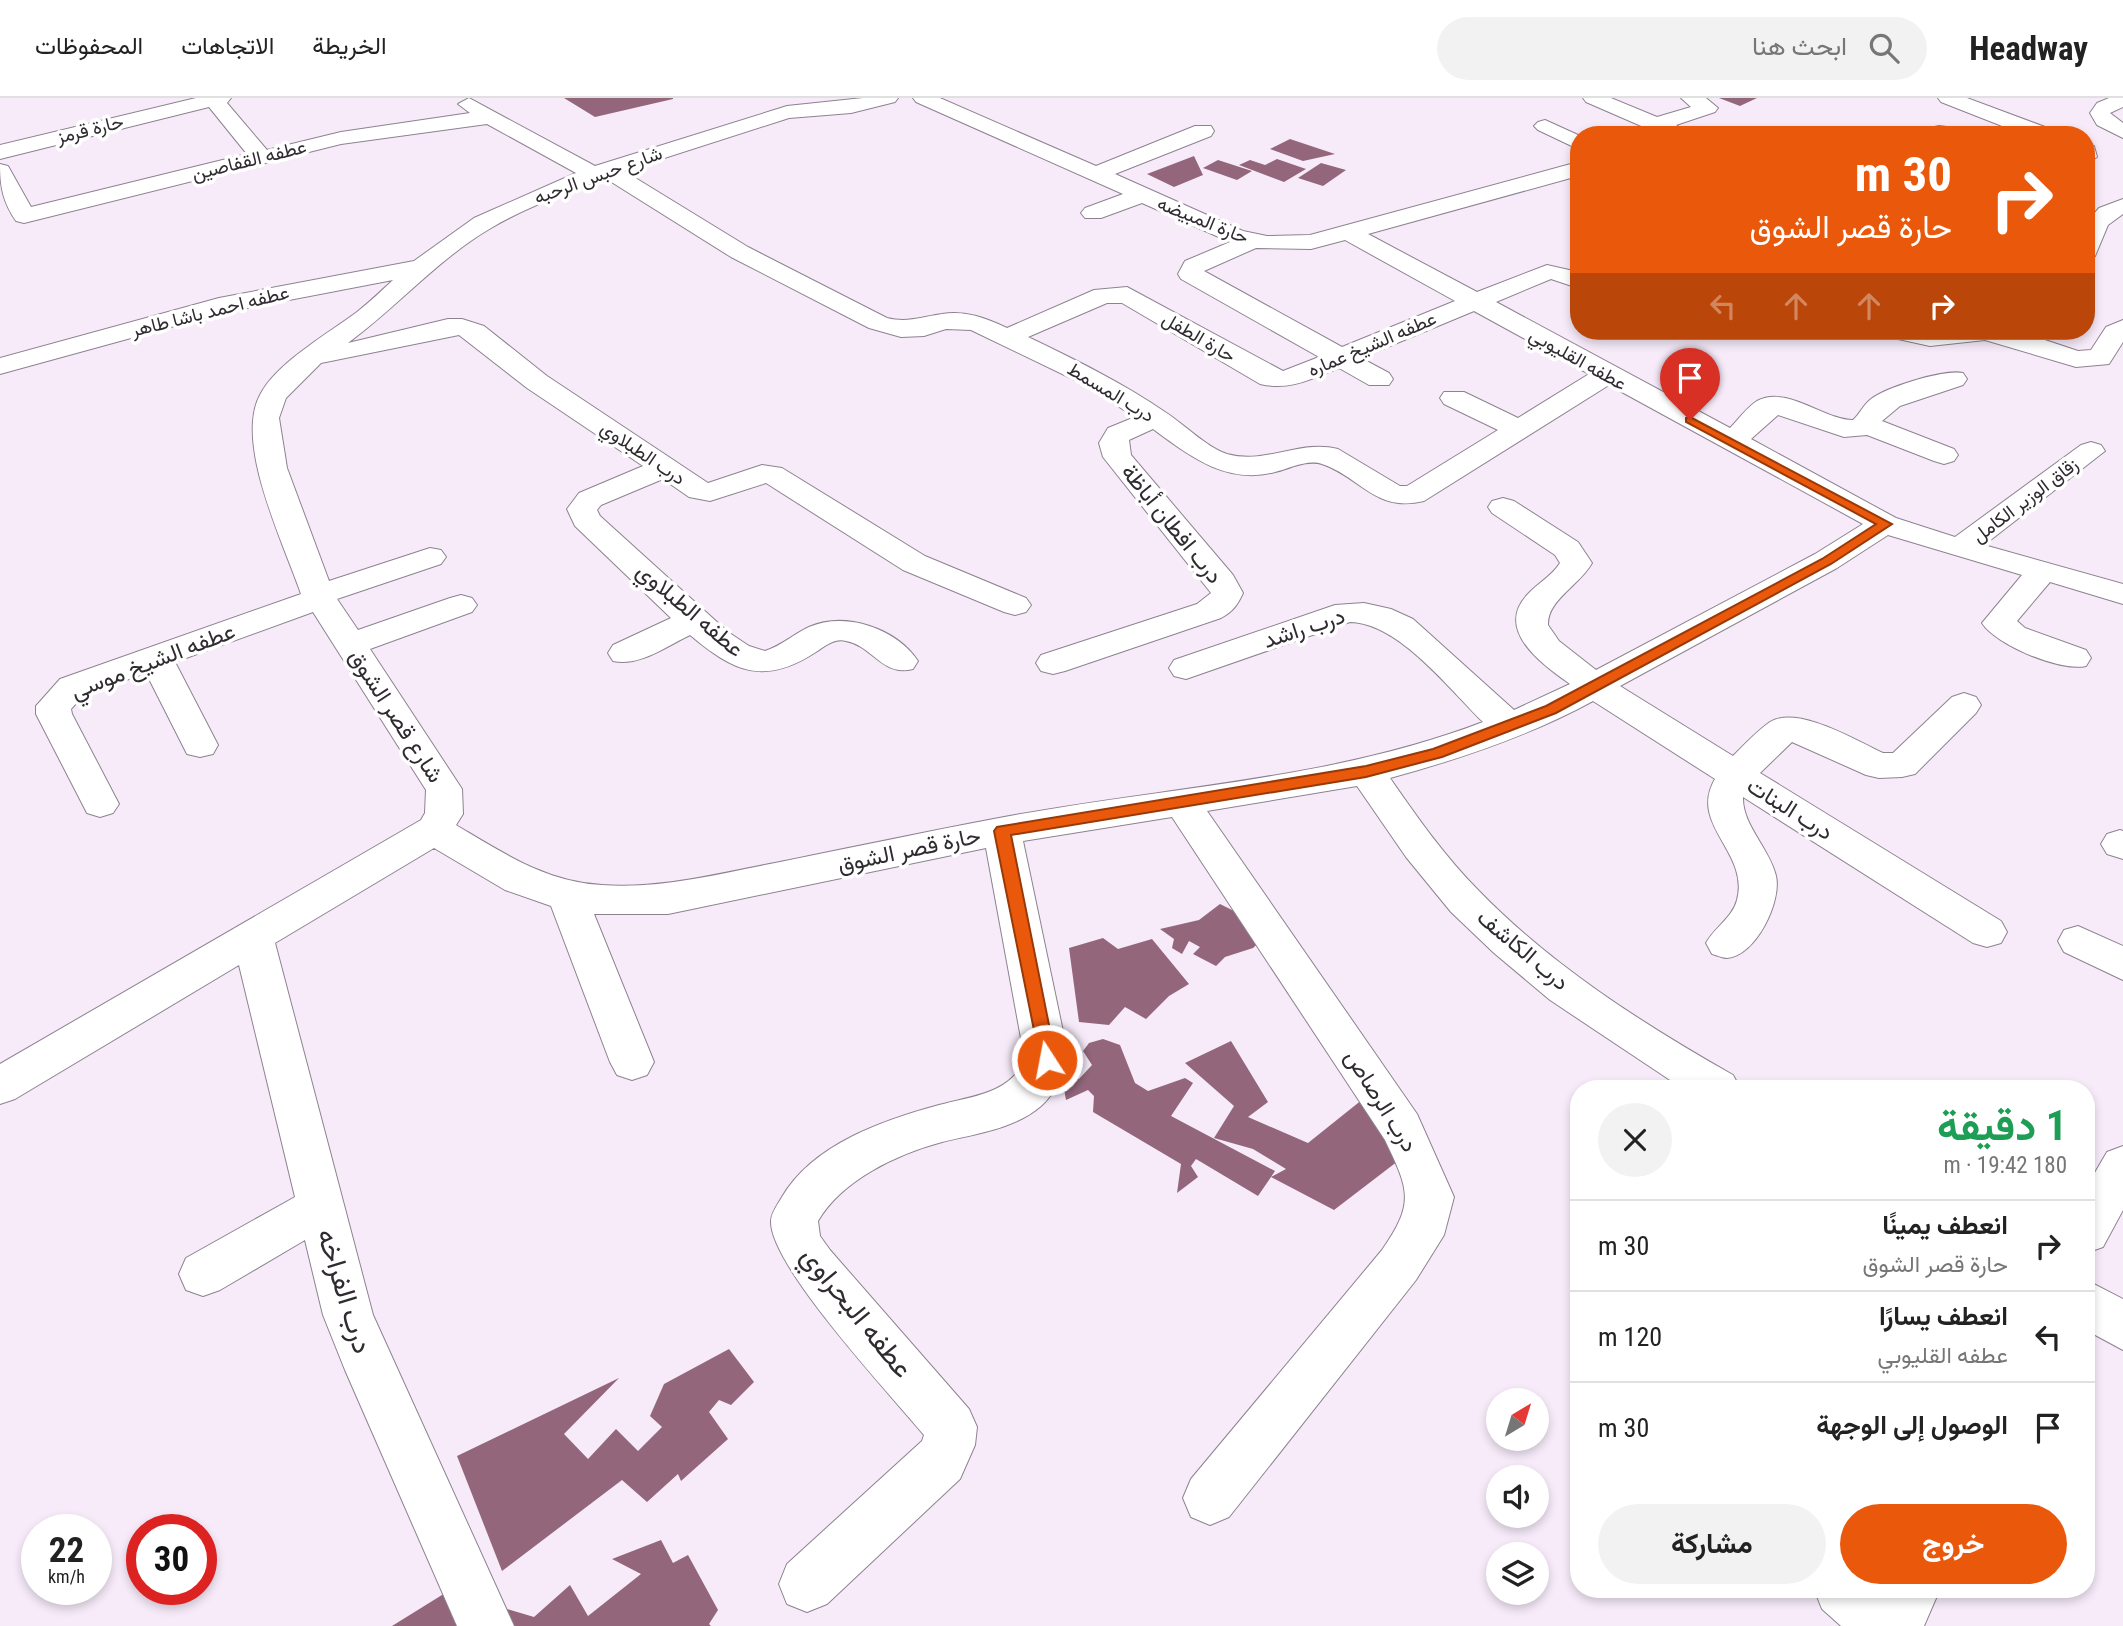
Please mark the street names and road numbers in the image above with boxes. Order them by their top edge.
street label: حارة قرمز [53,110,126,149]
street label: عطفه القفاصين [189,135,309,185]
street label: شارع حبس الرحبه [531,141,666,210]
street label: حارة المبيضه [1154,191,1252,249]
street label: عطفه احمد باشا طاهر [128,280,291,342]
street label: حارة الطفل [1158,307,1240,367]
street label: عطفه الشيخ عماره [1304,307,1440,383]
street label: عطفه القليوبي [1523,323,1631,399]
street label: درب المسمط [1063,357,1159,427]
street label: درب الطبلاوي [594,416,690,493]
street label: زقاق الوزير الكامل [1967,453,2083,547]
street label: درب افطان أباظة [1115,459,1228,590]
street label: عطفه الطبلاوي [628,557,749,667]
street label: درب راشد [1260,602,1349,655]
street label: عطفه الشيخ موسي [67,617,241,709]
street label: شارع قصر الشوق [341,644,449,789]
street label: درب البنات [1741,772,1838,847]
street label: حارة قصر الشوق [835,822,983,879]
street label: درب الكاشف [1471,904,1574,997]
street label: درب الرصاص [1338,1045,1423,1158]
street label: درب الفراخه [309,1225,380,1358]
street label: عطفه البحراوي [789,1240,920,1388]

